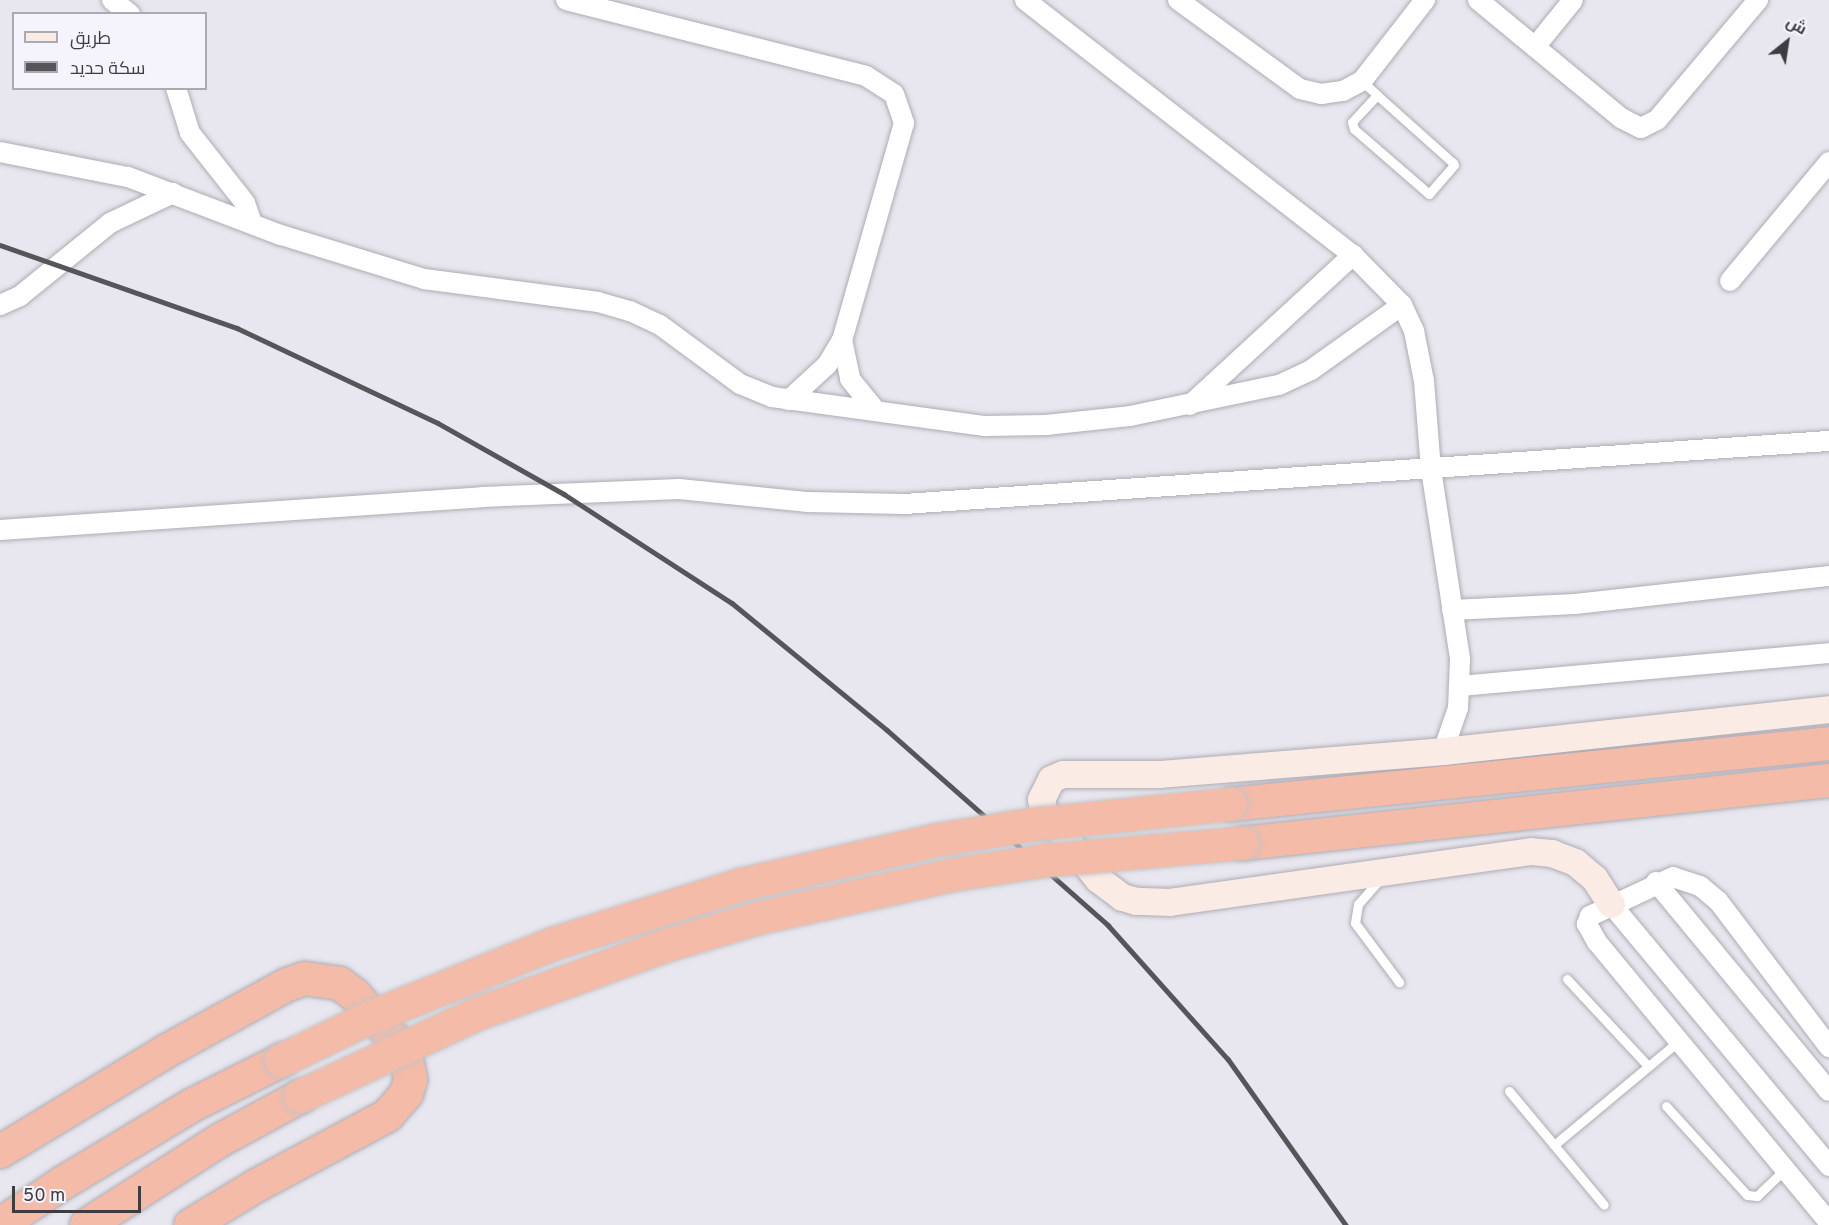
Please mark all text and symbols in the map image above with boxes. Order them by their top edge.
legend [12,12,207,90]
north arrow [1757,12,1817,72]
text: ش [1782,13,1810,40]
text: طريق [70,28,111,51]
text: سكة حديد [70,58,145,81]
scale bar [15,1174,144,1212]
text: 50 m [23,1185,65,1208]

